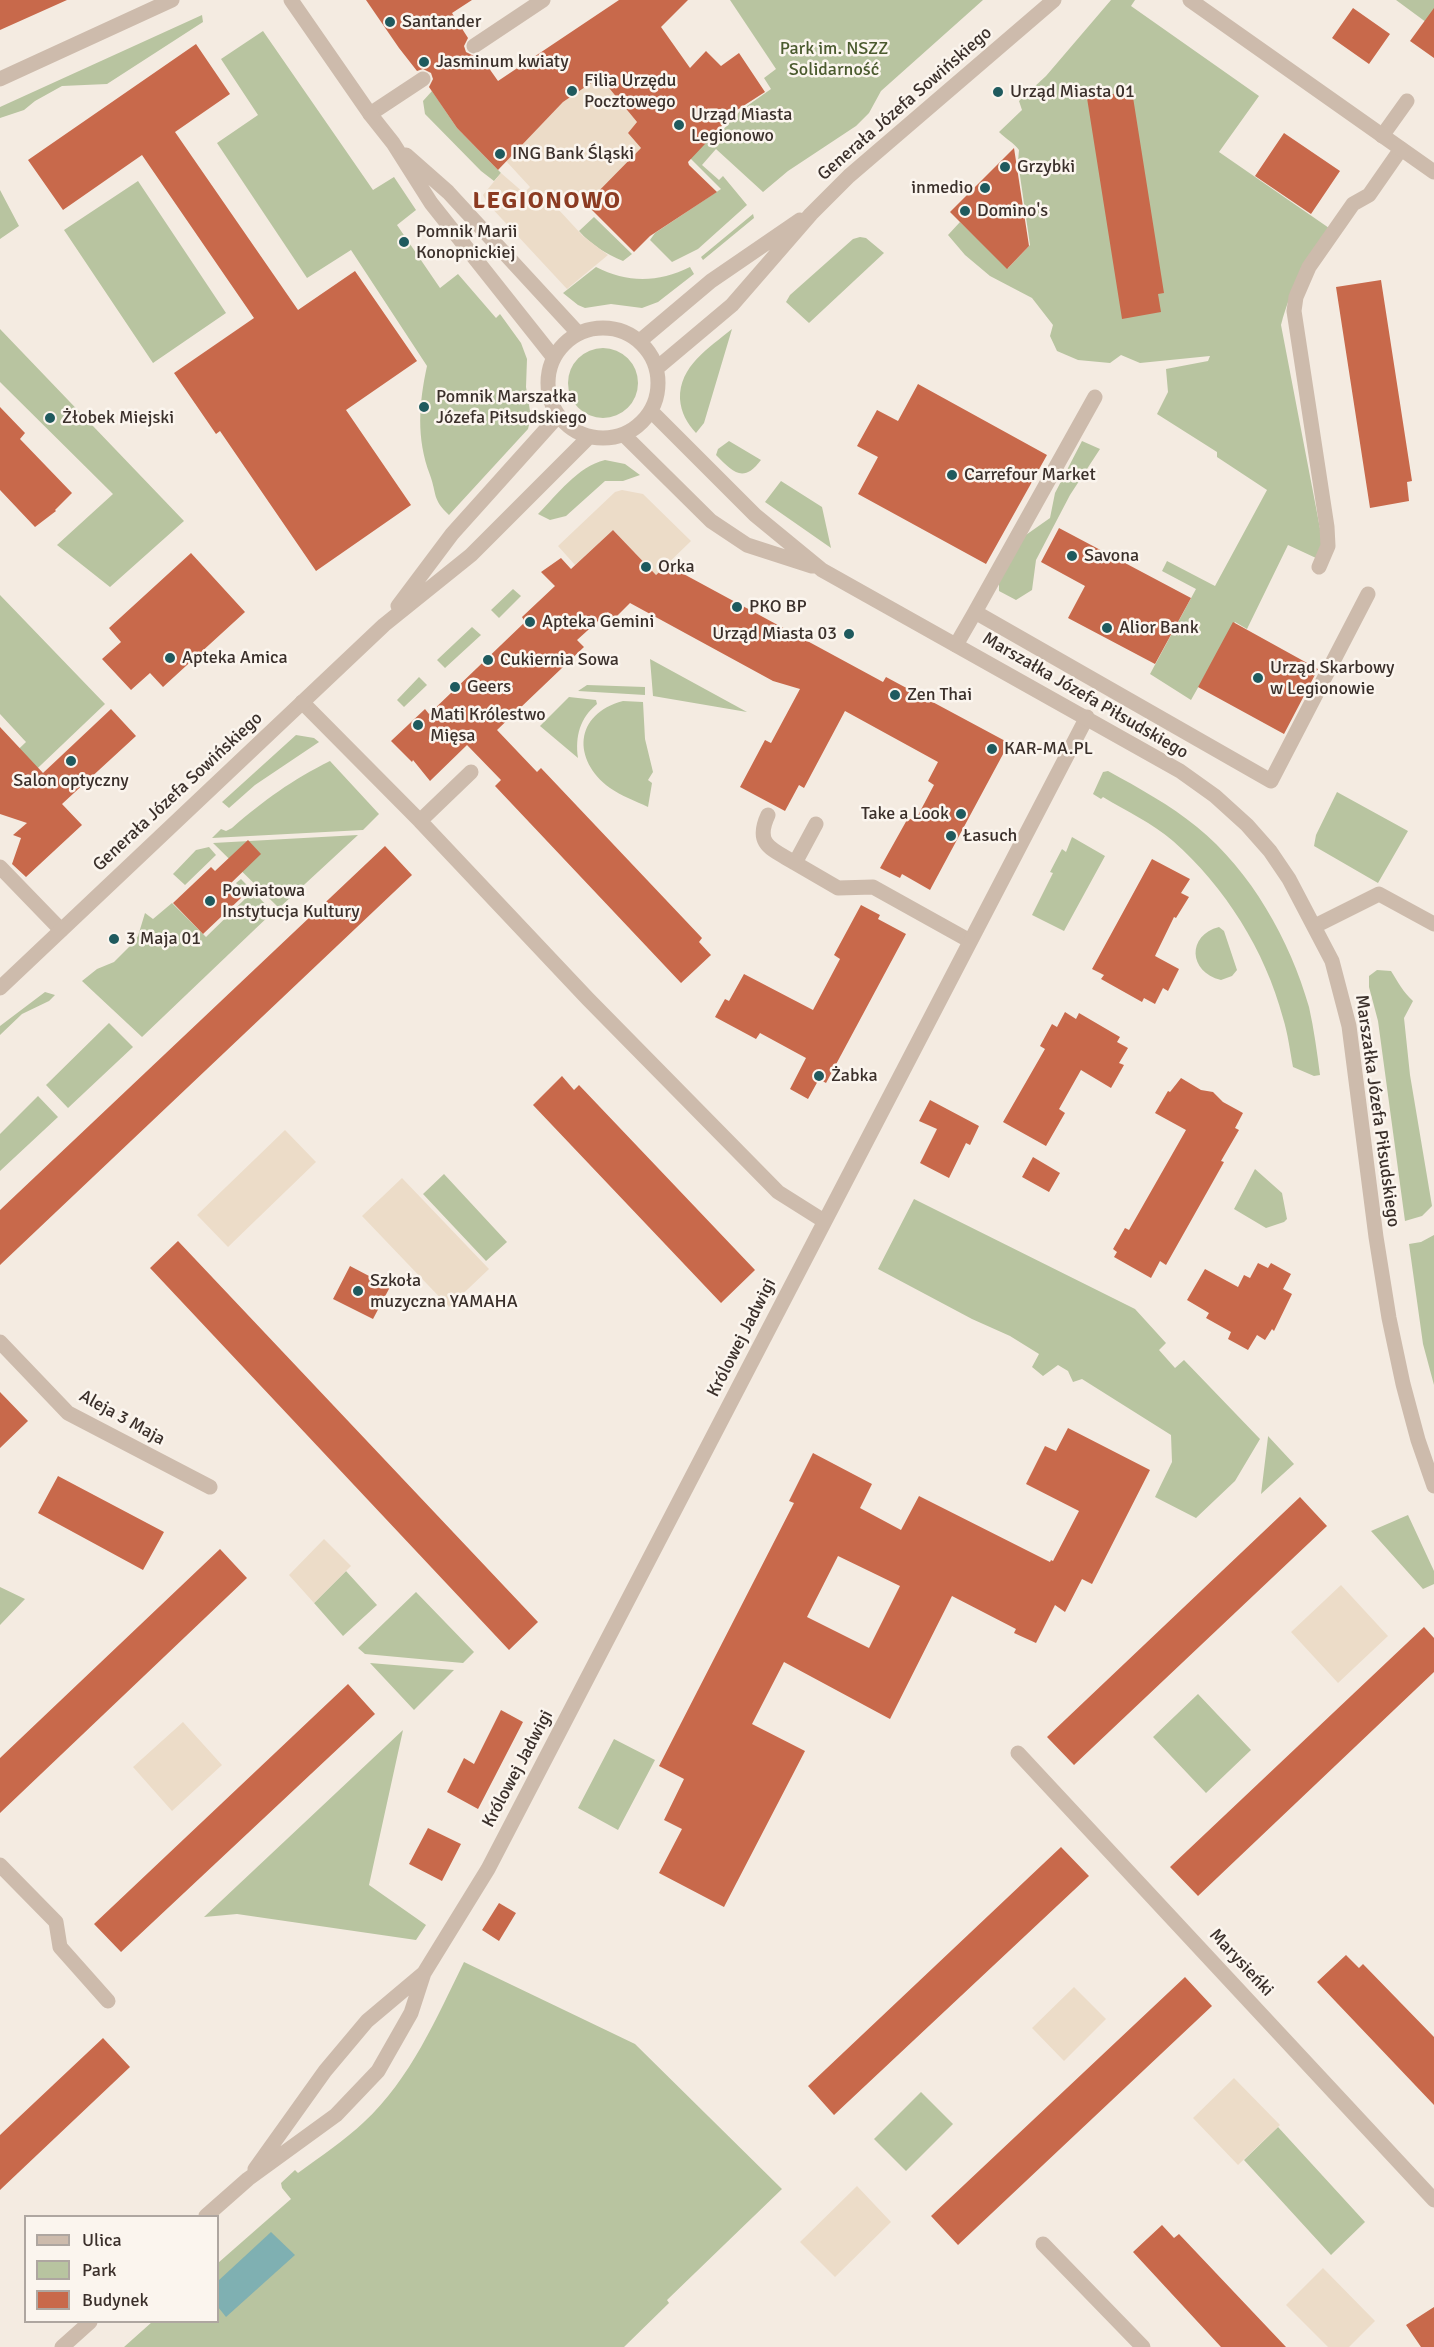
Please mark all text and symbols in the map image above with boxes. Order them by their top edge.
place label: Santander [402,11,481,33]
marker: Santander [383,15,397,29]
street label: Generała Józefa Sowińskiego [813,22,997,186]
park label: Park im. NSZZ Solidarność [780,38,888,80]
place label: Jasminum kwiaty [436,51,569,73]
marker: Jasminum kwiaty [417,55,431,69]
place label: Filia Urzędu Pocztowego [584,70,676,112]
place label: Urząd Miasta 01 [1010,81,1135,103]
marker: Filia Urzędu Pocztowego [565,84,579,98]
marker: Urząd Miasta 01 [991,85,1005,99]
place label: Urząd Miasta Legionowo [691,104,792,146]
marker: Urząd Miasta Legionowo [672,118,686,132]
place label: ING Bank Śląski [512,143,634,165]
marker: ING Bank Śląski [493,147,507,161]
place label: Grzybki [1017,156,1075,178]
marker: Grzybki [998,160,1012,174]
place label: inmedio [911,177,973,199]
marker: inmedio [978,181,992,195]
district label: LEGIONOWO [472,188,622,216]
place label: Domino's [977,200,1048,222]
marker: Domino's [958,204,972,218]
place label: Pomnik Marii Konopnickiej [416,221,517,264]
marker: Pomnik Marii Konopnickiej [397,235,411,249]
place label: Pomnik Marszałka Józefa Piłsudskiego [436,386,587,428]
marker: Pomnik Marszałka Józefa Piłsudskiego [417,400,431,414]
place label: Żłobek Miejski [62,407,174,429]
marker: Żłobek Miejski [43,411,57,425]
place label: Carrefour Market [964,464,1096,486]
marker: Carrefour Market [945,468,959,482]
place label: Savona [1084,545,1139,567]
marker: Savona [1065,549,1079,563]
place label: Orka [658,556,695,578]
marker: Orka [639,560,653,574]
place label: PKO BP [749,596,807,618]
marker: PKO BP [730,600,744,614]
place label: Apteka Gemini [542,611,654,633]
marker: Apteka Gemini [523,615,537,629]
place label: Alior Bank [1119,617,1199,639]
marker: Alior Bank [1100,621,1114,635]
place label: Urząd Miasta 03 [712,623,837,645]
marker: Urząd Miasta 03 [842,627,856,641]
street label: Marszałka Józefa Piłsudskiego [978,628,1192,764]
place label: Apteka Amica [182,647,288,669]
place label: Cukiernia Sowa [500,649,619,671]
marker: Apteka Amica [163,651,177,665]
marker: Cukiernia Sowa [481,653,495,667]
place label: Urząd Skarbowy w Legionowie [1270,657,1394,700]
marker: Urząd Skarbowy w Legionowie [1251,671,1265,685]
place label: Geers [467,676,511,698]
marker: Geers [448,680,462,694]
place label: Zen Thai [907,684,972,706]
marker: Zen Thai [888,688,902,702]
place label: Mati Królestwo Mięsa [430,704,546,746]
street label: Generała Józefa Sowińskiego [89,708,267,876]
marker: Mati Królestwo Mięsa [411,718,425,732]
place label: KAR-MA.PL [1004,738,1093,760]
marker: KAR-MA.PL [985,742,999,756]
marker: Salon optyczny [64,754,78,768]
place label: Salon optyczny [13,770,129,792]
place label: Take a Look [861,803,949,825]
marker: Take a Look [954,807,968,821]
place label: Łasuch [963,825,1017,847]
marker: Łasuch [944,829,958,843]
place label: Powiatowa Instytucja Kultury [222,880,360,922]
marker: Powiatowa Instytucja Kultury [203,894,217,908]
place label: 3 Maja 01 [126,928,201,950]
marker: 3 Maja 01 [107,932,121,946]
street label: Marszałka Józefa Piłsudskiego [1350,993,1404,1229]
place label: Żabka [831,1065,878,1087]
marker: Żabka [812,1069,826,1083]
place label: Szkoła muzyczna YAMAHA [370,1270,518,1312]
street label: Królowej Jadwigi [703,1275,781,1401]
marker: Szkoła muzyczna YAMAHA [351,1284,365,1298]
street label: Aleja 3 Maja [75,1386,169,1450]
street label: Królowej Jadwigi [478,1707,558,1831]
street label: Marysieńki [1204,1925,1278,2001]
legend [24,2215,219,2323]
text: Ulica [82,2229,122,2251]
text: Park [82,2259,117,2281]
text: Budynek [82,2289,149,2311]

